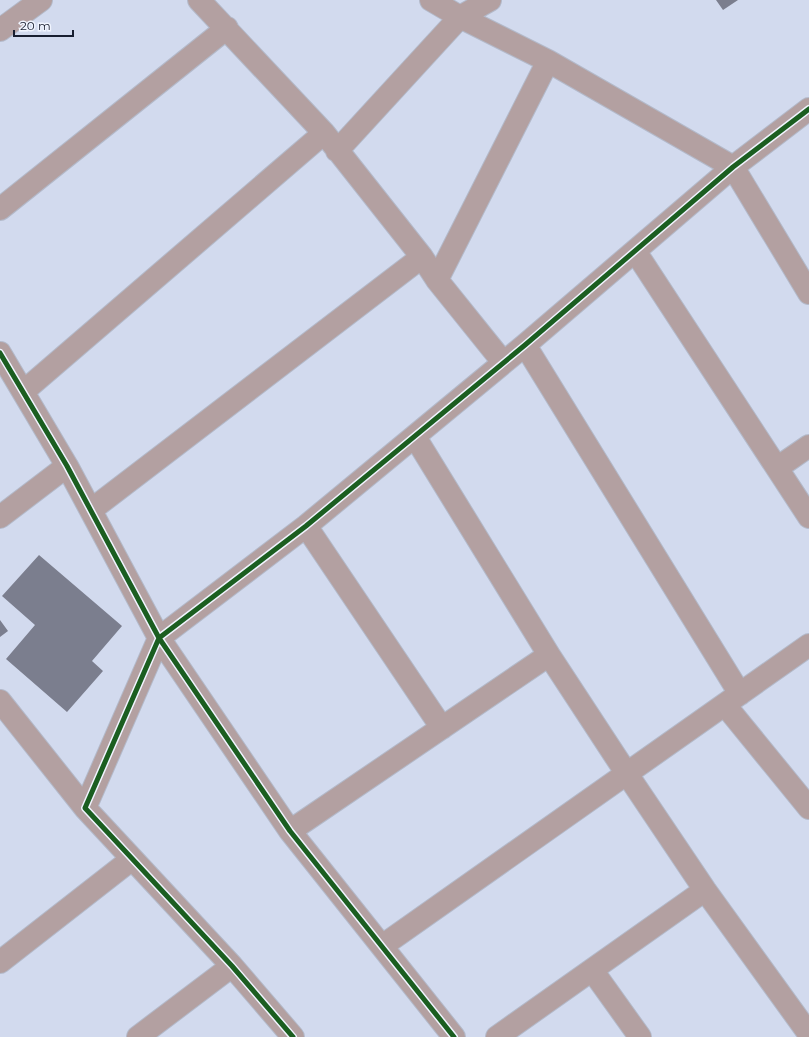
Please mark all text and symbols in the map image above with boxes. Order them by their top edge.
scale bar [14,12,73,38]
text: 20 m [20,18,51,33]

